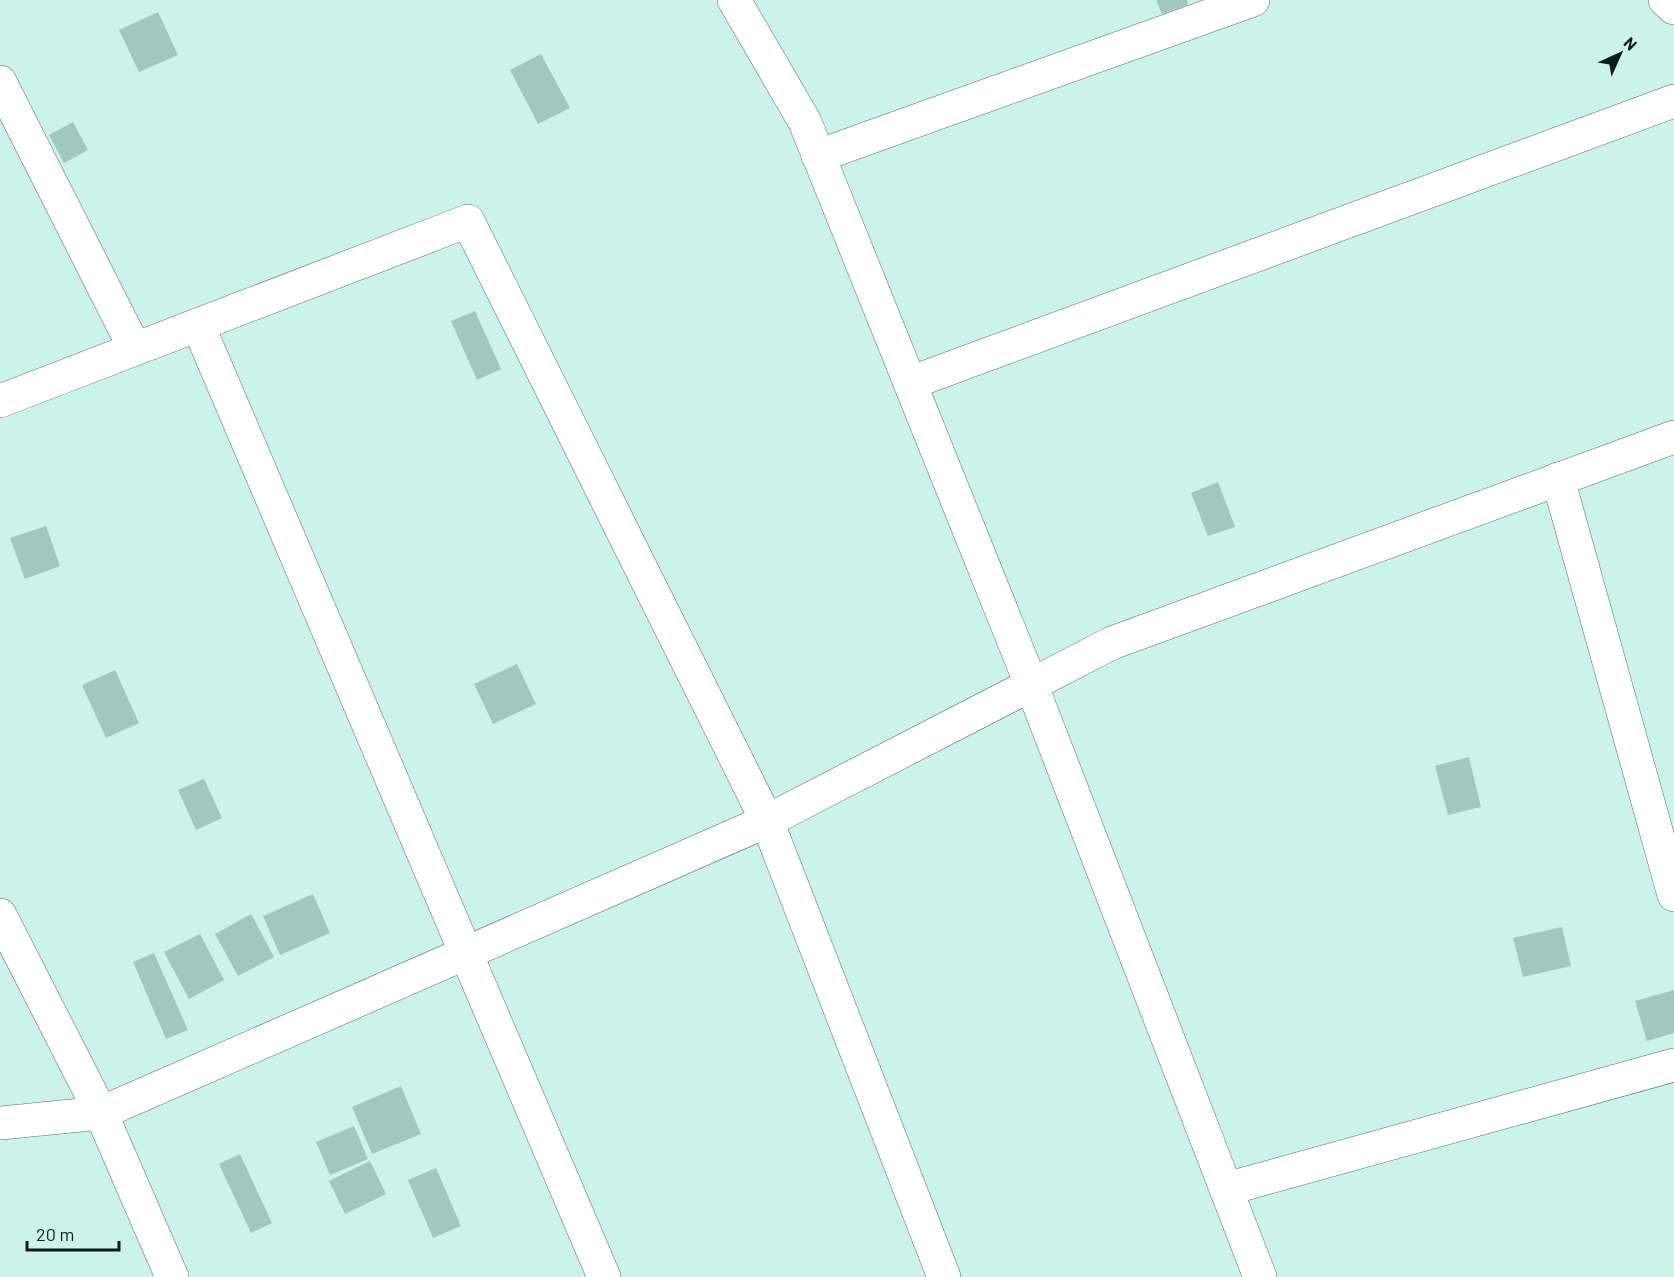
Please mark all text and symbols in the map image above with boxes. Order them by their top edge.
north arrow [1590,24,1650,84]
text: N [1620,33,1641,54]
scale bar [27,1214,118,1252]
text: 20 m [36,1223,74,1245]

